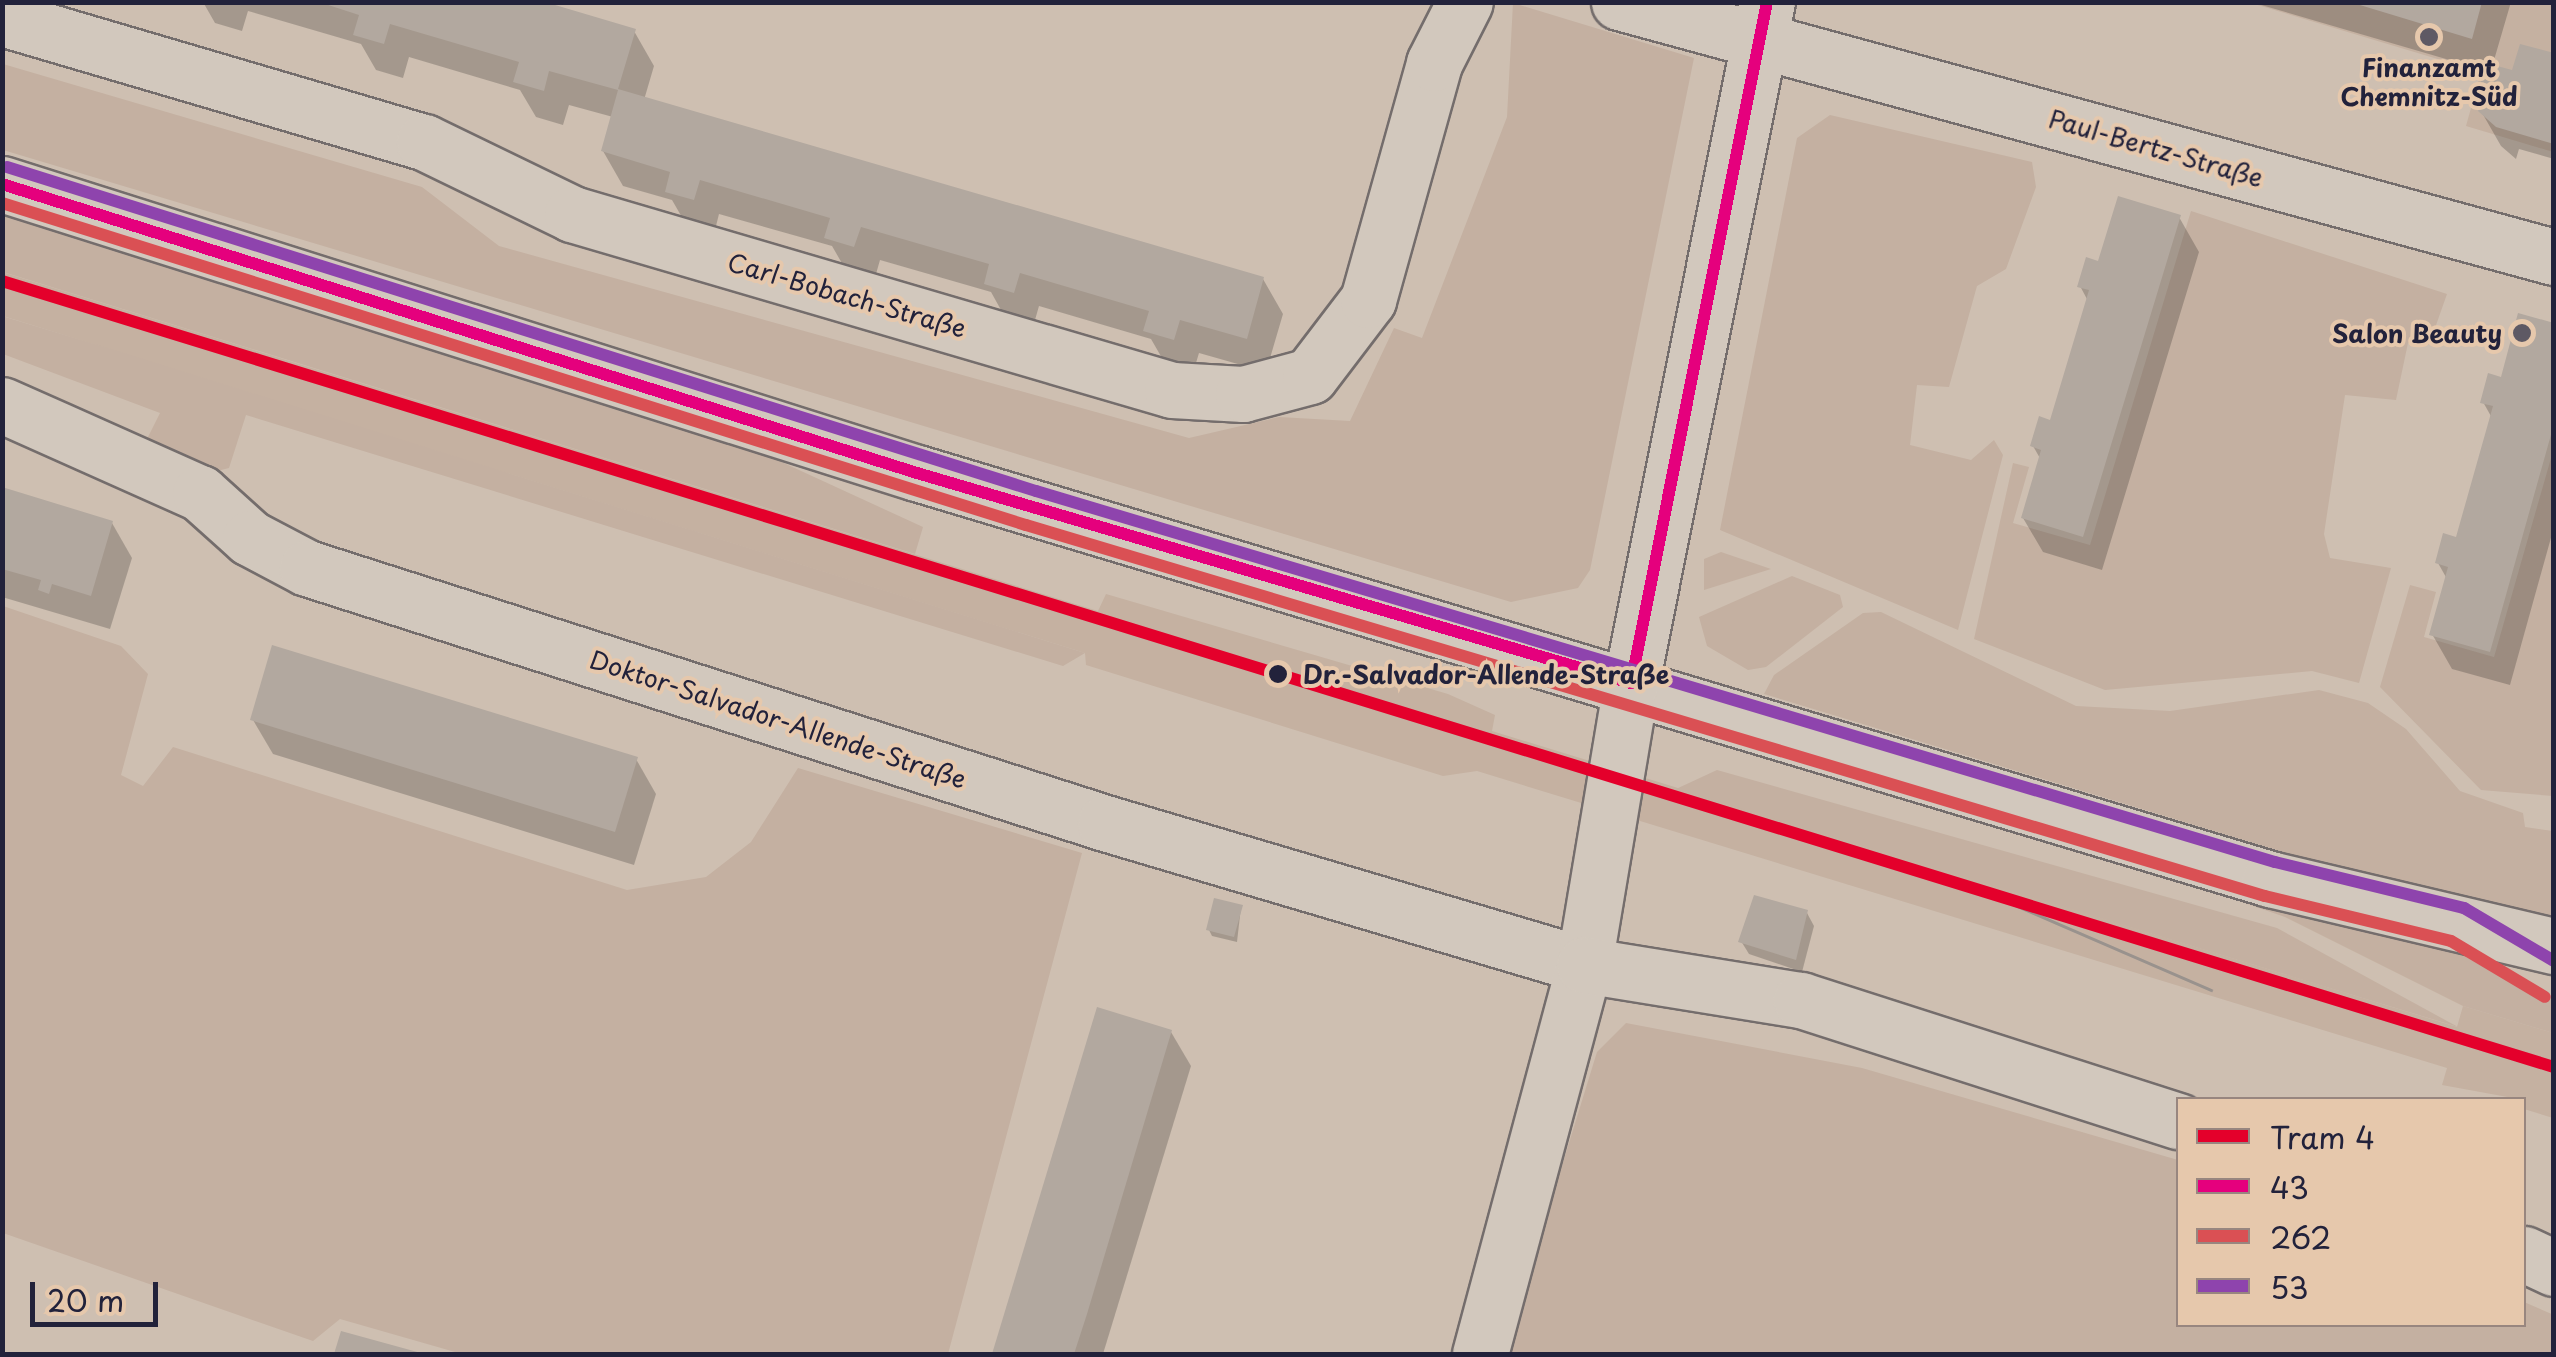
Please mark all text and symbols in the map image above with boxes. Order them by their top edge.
marker: Finanzamt Chemnitz-Süd [2418,26,2440,48]
place label: Finanzamt Chemnitz-Süd [2340,53,2518,112]
street label: Paul-Bertz-Straße [2045,103,2267,193]
street label: Carl-Bobach-Straße [724,247,970,343]
place label: Salon Beauty [2331,318,2502,348]
marker: Salon Beauty [2511,322,2533,344]
street label: Doktor-Salvador-Allende-Straße [586,644,970,794]
marker: Dr.-Salvador-Allende-Straße [1262,658,1294,690]
place label: Dr.-Salvador-Allende-Straße [1303,659,1669,689]
legend [2176,1097,2526,1327]
text: Tram 4 [2270,1114,2375,1159]
text: 43 [2270,1164,2309,1209]
text: 262 [2270,1214,2331,1259]
scale bar [35,1262,162,1324]
text: 53 [2270,1264,2309,1309]
text: 20 m [47,1277,124,1322]

